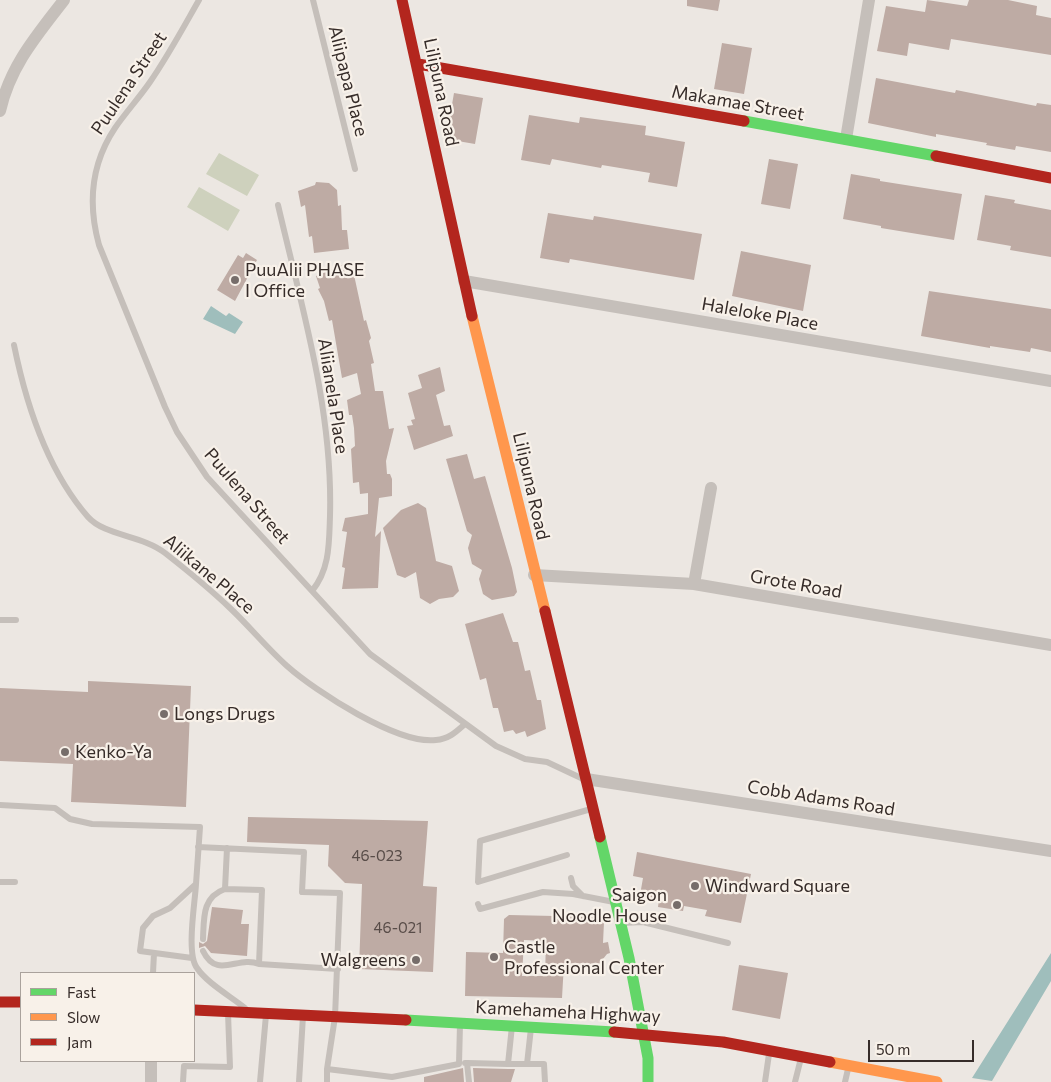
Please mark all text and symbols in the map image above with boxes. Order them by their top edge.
street label: Aliipapa Place [324,23,372,139]
street label: Puulena Street [87,27,171,139]
street label: Lilipuna Road [419,36,463,148]
street label: Makamae Street [670,81,806,125]
place label: PuuAlii PHASE I Office [245,259,365,302]
marker: PuuAlii PHASE I Office [229,274,241,286]
street label: Haleloke Place [700,293,820,335]
street label: Aliianela Place [313,337,353,455]
street label: Lilipuna Road [508,430,554,542]
street label: Puulena Street [200,444,294,548]
street label: Aliikane Place [159,530,259,618]
street label: Grote Road [748,565,844,603]
place label: Longs Drugs [174,703,275,725]
marker: Longs Drugs [158,708,170,720]
place label: Kenko-Ya [75,741,152,763]
marker: Kenko-Ya [59,746,71,758]
street label: Cobb Adams Road [746,776,896,820]
house number: 46-023 [351,847,403,865]
place label: Windward Square [705,875,850,897]
marker: Windward Square [689,880,701,892]
place label: Saigon Noodle House [552,884,667,926]
marker: Saigon Noodle House [671,899,683,911]
house number: 46-021 [374,919,422,937]
place label: Castle Professional Center [504,936,665,979]
place label: Walgreens [320,949,406,971]
marker: Castle Professional Center [488,951,500,963]
marker: Walgreens [410,954,422,966]
legend [20,972,195,1062]
text: Fast [67,983,96,1001]
street label: Kamehameha Highway [475,996,661,1028]
text: Slow [67,1008,100,1026]
scale bar [871,1030,977,1062]
text: Jam [67,1033,92,1051]
text: 50 m [876,1040,910,1058]

